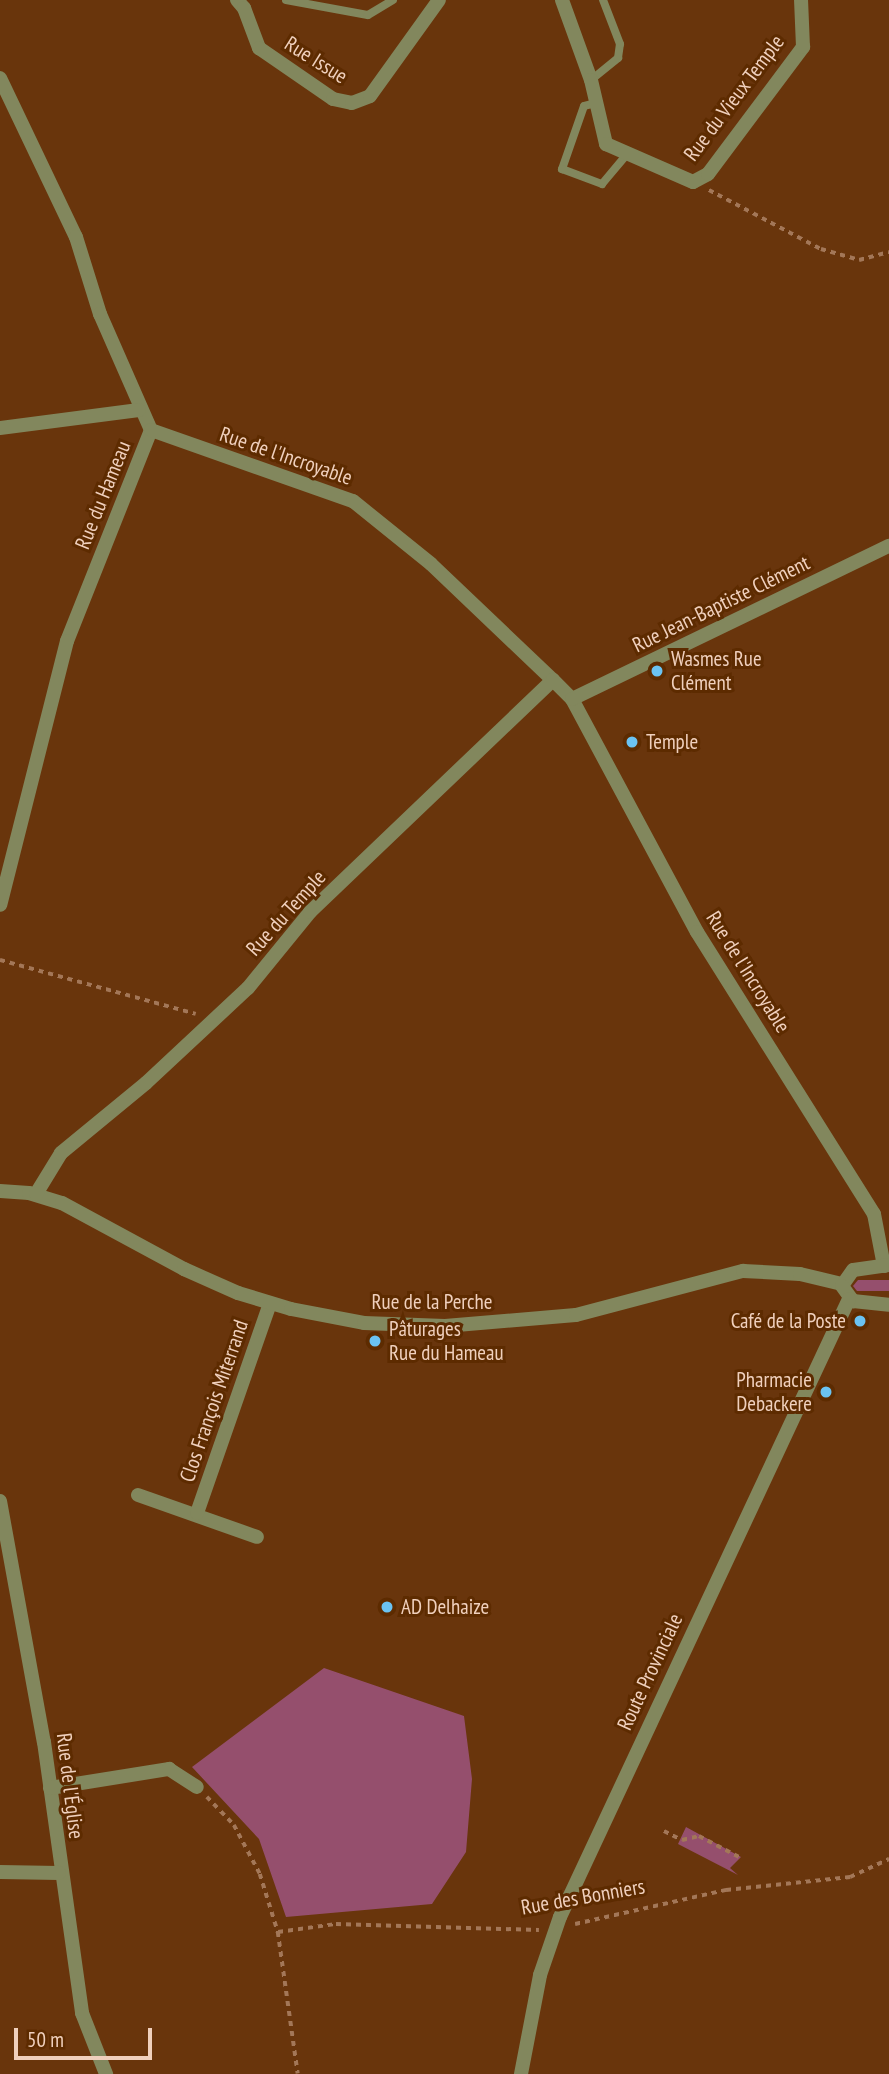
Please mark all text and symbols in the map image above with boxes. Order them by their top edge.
street label: Rue du Vieux Temple [678,30,790,166]
street label: Rue Issue [280,31,352,89]
street label: Rue de l'Incroyable [216,422,356,490]
street label: Rue du Hameau [70,437,136,553]
street label: Rue Jean-Baptiste Clément [628,550,814,658]
place label: Wasmes Rue Clément [671,646,762,696]
marker: Wasmes Rue Clément [649,663,665,679]
place label: Temple [646,729,698,755]
marker: Temple [624,734,640,750]
street label: Rue du Temple [241,865,331,961]
street label: Rue de l'Incroyable [701,907,795,1037]
street label: Rue de la Perche [372,1289,492,1315]
place label: Café de la Poste [731,1308,846,1334]
marker: Café de la Poste [852,1313,868,1329]
place label: Pâturages Rue du Hameau [389,1316,503,1366]
street label: Clos François Miterrand [174,1317,254,1485]
marker: Pâturages Rue du Hameau [367,1333,383,1349]
place label: Pharmacie Debackere [736,1367,812,1417]
marker: Pharmacie Debackere [818,1384,834,1400]
place label: AD Delhaize [401,1594,489,1620]
marker: AD Delhaize [379,1599,395,1615]
street label: Route Provinciale [612,1610,688,1734]
street label: Rue de l'Église [51,1732,89,1840]
street label: Rue des Bonniers [519,1874,647,1920]
scale bar [18,2014,156,2058]
text: 50 m [27,2026,64,2053]

